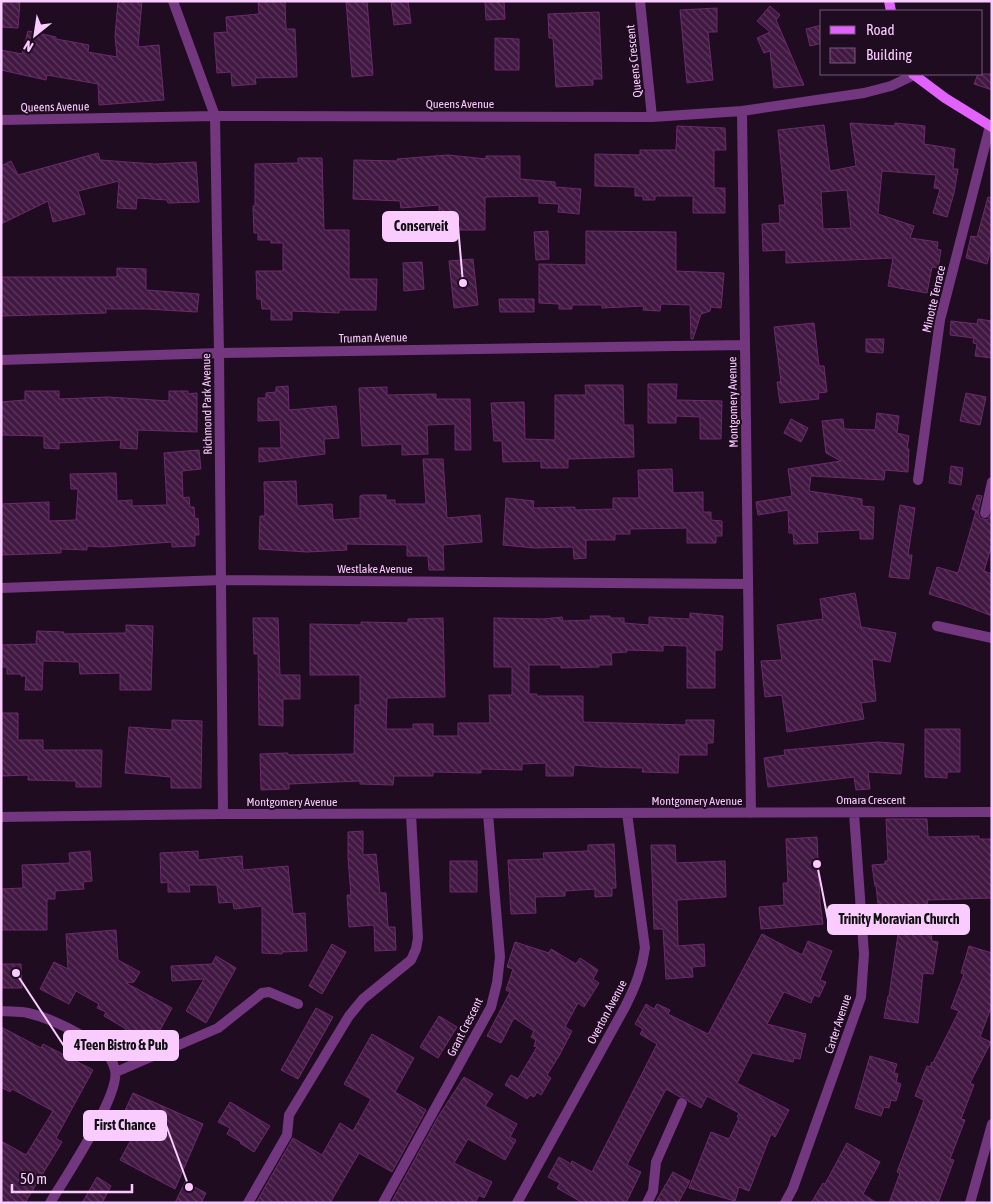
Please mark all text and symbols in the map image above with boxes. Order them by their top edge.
north arrow [10,10,60,60]
legend [820,10,983,75]
text: Road [866,21,895,38]
street label: Queens Crescent [623,23,645,98]
text: N [21,37,36,55]
text: Building [866,46,912,63]
street label: Queens Avenue [426,97,494,111]
street label: Queens Avenue [21,99,89,115]
callout: Conserveit [383,212,458,241]
text: Conserveit [394,218,448,234]
street label: Minotte Terrace [919,264,949,334]
street label: Truman Avenue [338,330,408,346]
street label: Richmond Park Avenue [199,353,215,455]
street label: Montgomery Avenue [725,356,741,448]
street label: Westlake Avenue [337,562,413,576]
street label: Omara Crescent [836,793,906,807]
street label: Montgomery Avenue [652,794,742,808]
street label: Montgomery Avenue [247,795,337,809]
callout: Trinity Moravian Church [828,905,969,934]
text: Trinity Moravian Church [839,911,960,927]
street label: Overton Avenue [584,978,630,1046]
street label: Carter Avenue [822,993,854,1055]
street label: Grant Crescent [444,995,486,1059]
callout: 4Teen Bistro & Pub [64,1031,178,1060]
text: 4Teen Bistro & Pub [73,1037,168,1053]
callout: First Chance [84,1111,166,1140]
text: First Chance [94,1117,156,1133]
scale bar [12,1162,132,1194]
text: 50 m [20,1170,47,1187]

